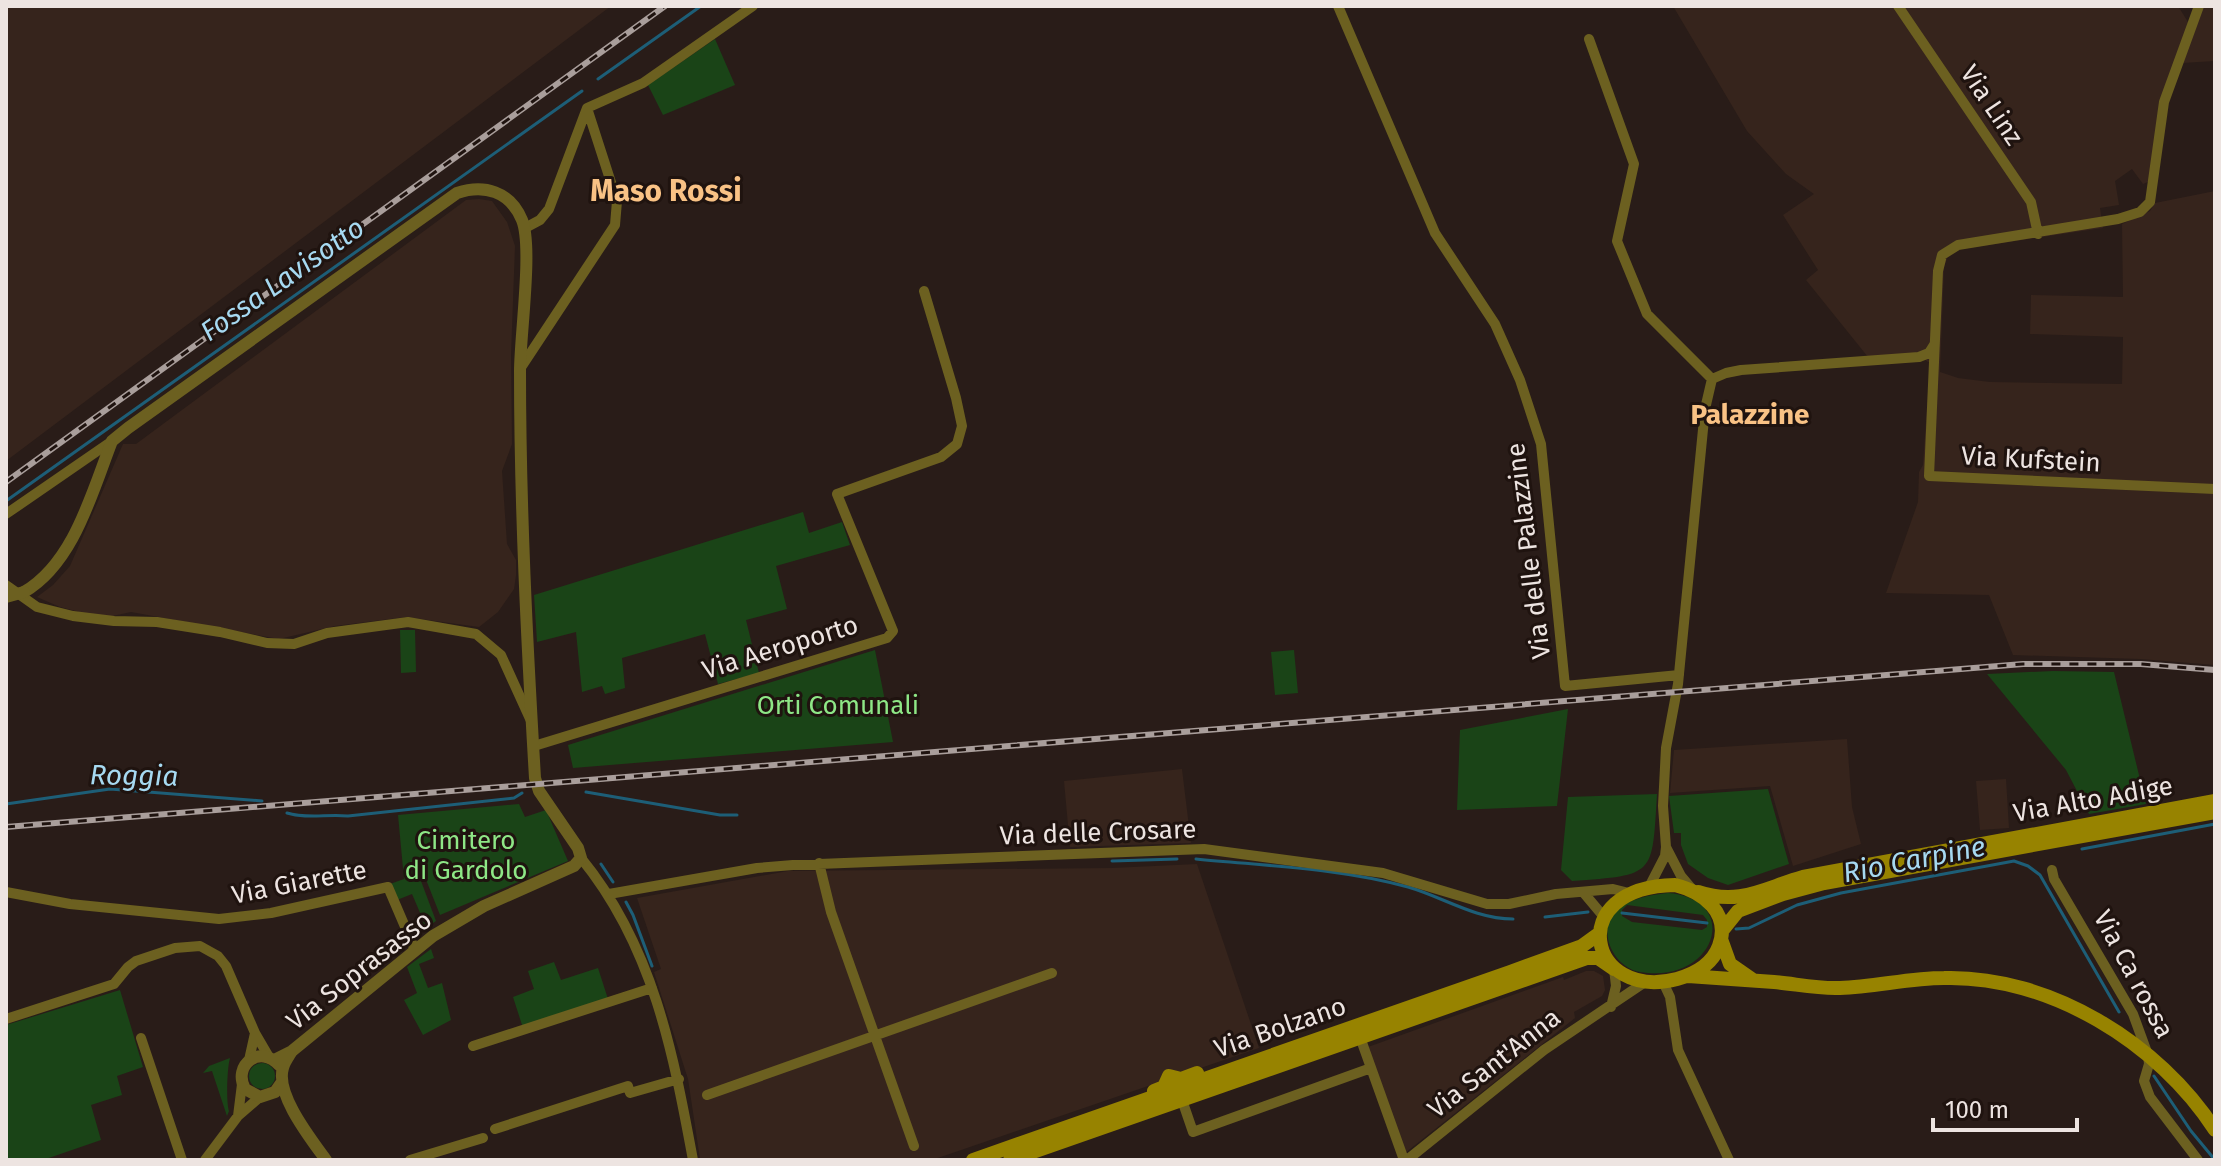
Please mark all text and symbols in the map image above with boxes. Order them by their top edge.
street label: Via Linz [1954,59,2030,151]
district label: Maso Rossi [590,173,742,209]
water label: Fossa Lavisotto [194,211,371,348]
district label: Palazzine [1690,398,1810,431]
street label: Via Kufstein [1961,440,2101,479]
street label: Via delle Palazzine [1500,441,1557,661]
street label: Via Aeroporto [699,609,862,686]
park label: Orti Comunali [757,690,919,721]
water label: Roggia [89,758,179,793]
street label: Via Alto Adige [2011,770,2175,829]
street label: Via delle Crosare [999,814,1197,851]
park label: Cimitero di Gardolo [405,825,527,886]
water label: Rio Carpine [1840,830,1988,889]
street label: Via Giarette [229,854,369,911]
street label: Via Soprasasso [281,904,438,1037]
street label: Via Ca rossa [2087,905,2180,1044]
street label: Via Bolzano [1210,990,1350,1064]
street label: Via Sant'Anna [1422,1002,1567,1125]
scale bar [1933,1082,2077,1132]
text: 100 m [1945,1096,2009,1124]

